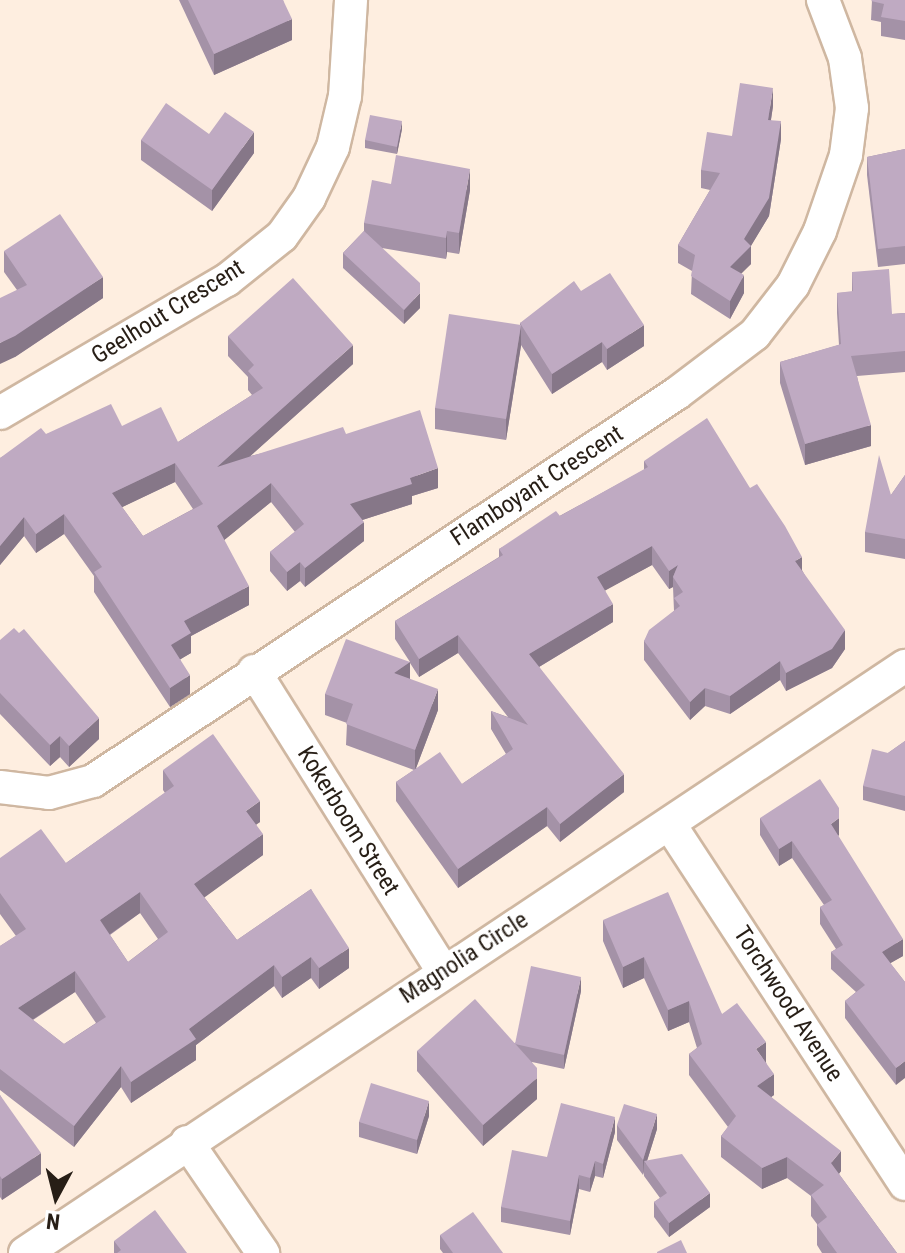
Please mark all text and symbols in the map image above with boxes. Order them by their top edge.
street label: Geelhout Crescent [87,254,249,370]
street label: Flamboyant Crescent [445,420,629,552]
street label: Kokerboom Street [291,741,405,901]
street label: Magnolia Circle [394,906,534,1010]
street label: Torchwood Avenue [727,921,849,1087]
north arrow [16,1157,96,1237]
text: N [45,1208,61,1235]

